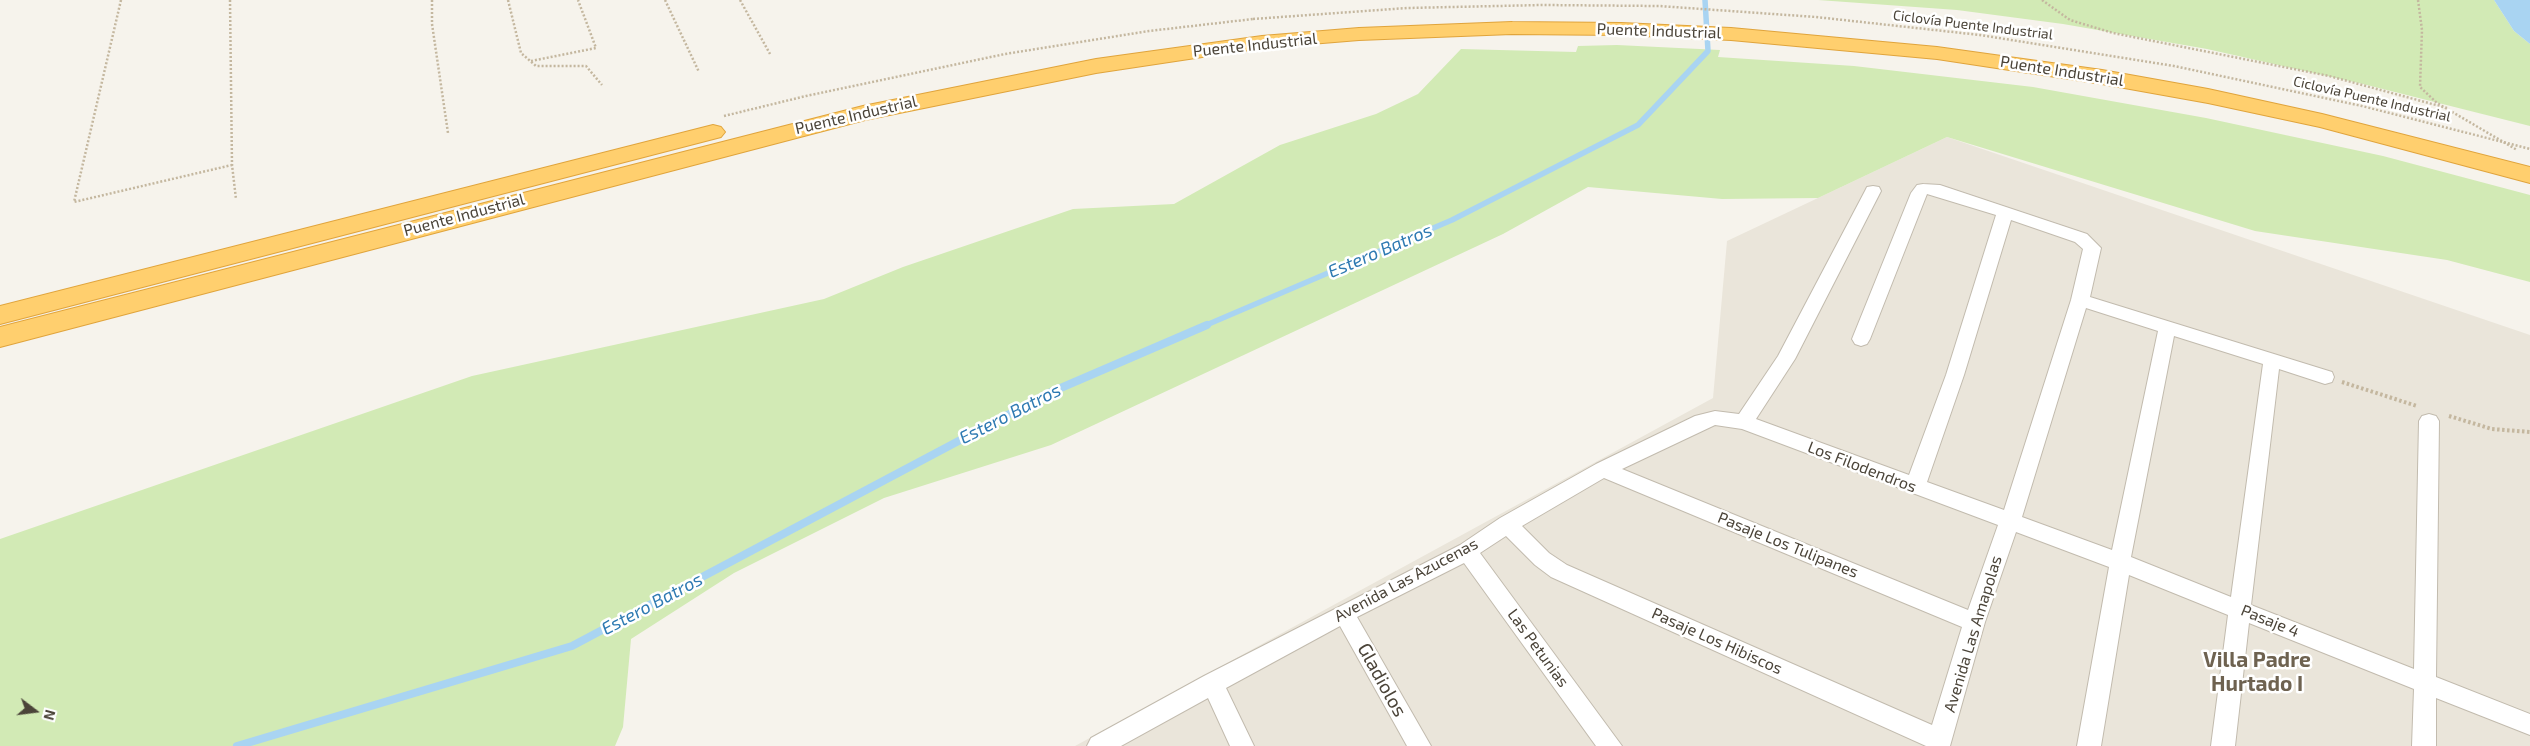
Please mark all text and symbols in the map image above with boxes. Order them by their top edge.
street label: Ciclovía Puente Industrial [1892,7,2054,43]
street label: Puente Industrial [1596,19,1722,43]
street label: Puente Industrial [1192,29,1318,61]
street label: Puente Industrial [1999,52,2125,90]
street label: Ciclovía Puente Industrial [2292,73,2452,125]
street label: Puente Industrial [793,92,919,138]
street label: Puente Industrial [401,190,527,240]
water label: Estero Batros [1325,219,1435,283]
water label: Estero Batros [956,379,1064,449]
street label: Los Filodendros [1805,437,1919,497]
street label: Pasaje Los Tulipanes [1715,508,1861,582]
street label: Avenida Las Azucenas [1331,534,1481,626]
street label: Avenida Las Amapolas [1940,553,2006,715]
water label: Estero Batros [598,568,706,640]
street label: Pasaje 4 [2238,601,2302,641]
street label: Pasaje Los Hibiscos [1649,604,1785,678]
street label: Las Petunias [1503,605,1573,691]
street label: Gladiolos [1353,639,1411,721]
district label: Villa Padre Hurtado I [2203,647,2311,697]
north arrow [10,686,60,736]
text: N [40,708,59,722]

